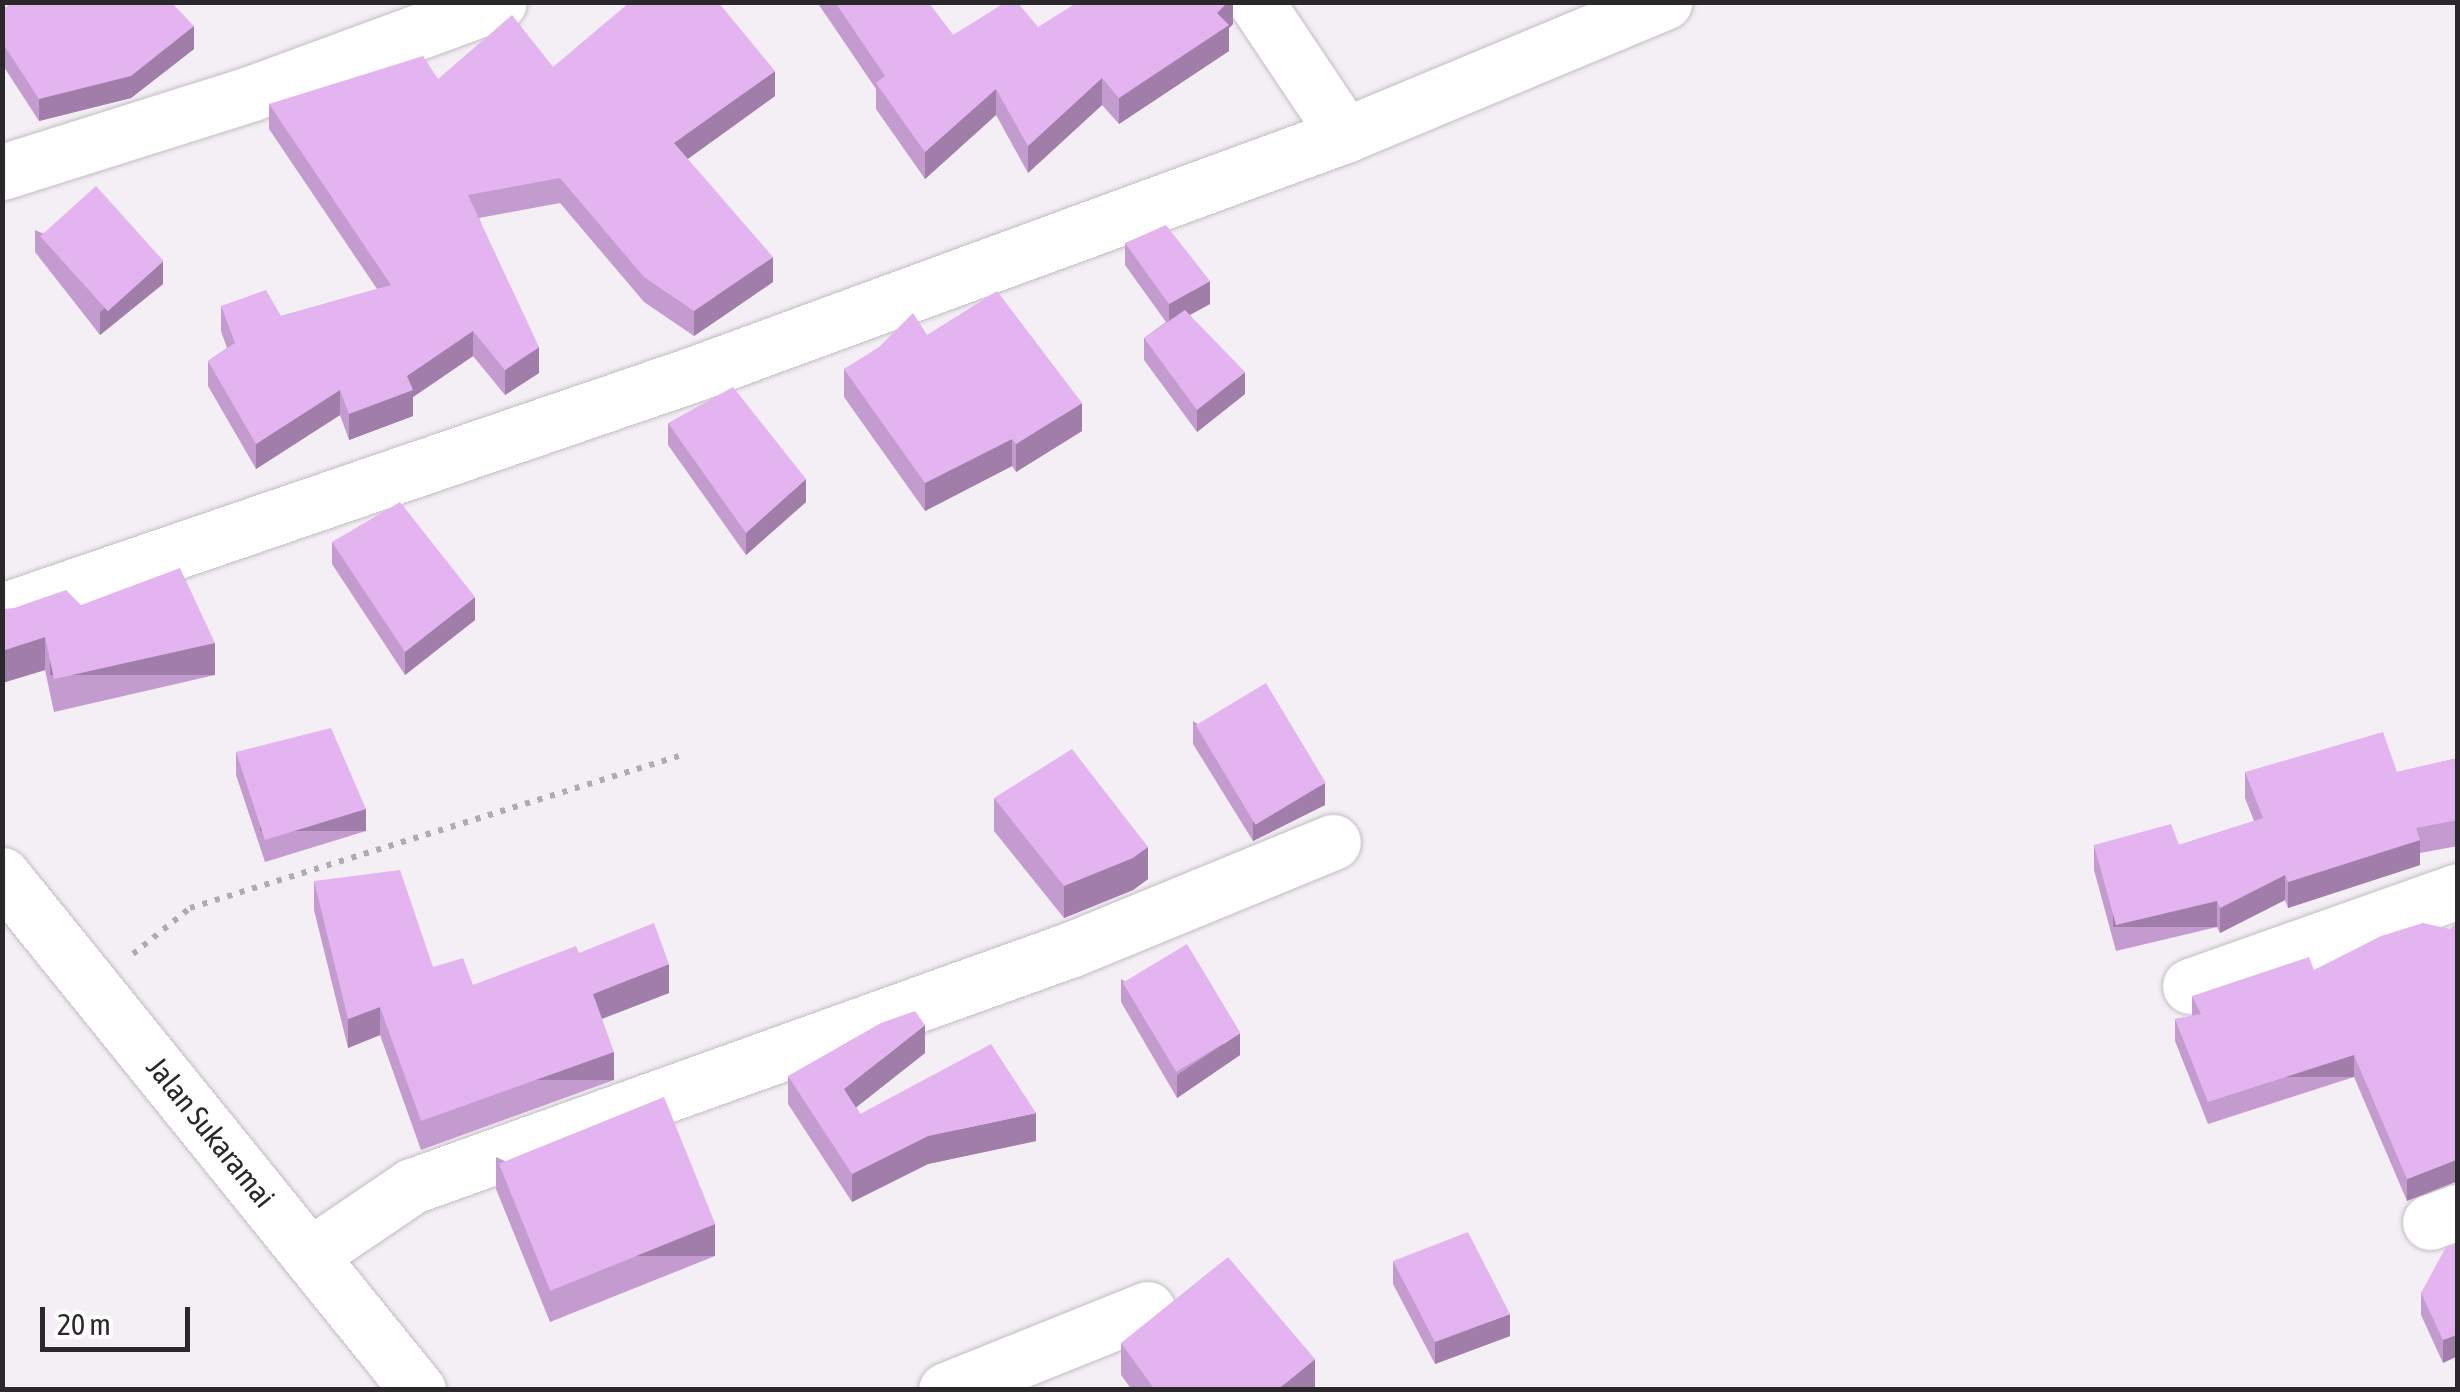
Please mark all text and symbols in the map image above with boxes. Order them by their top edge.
street label: Jalan Sukaramai [139,1050,283,1214]
scale bar [45,1287,195,1349]
text: 20 m [57,1307,111,1341]

